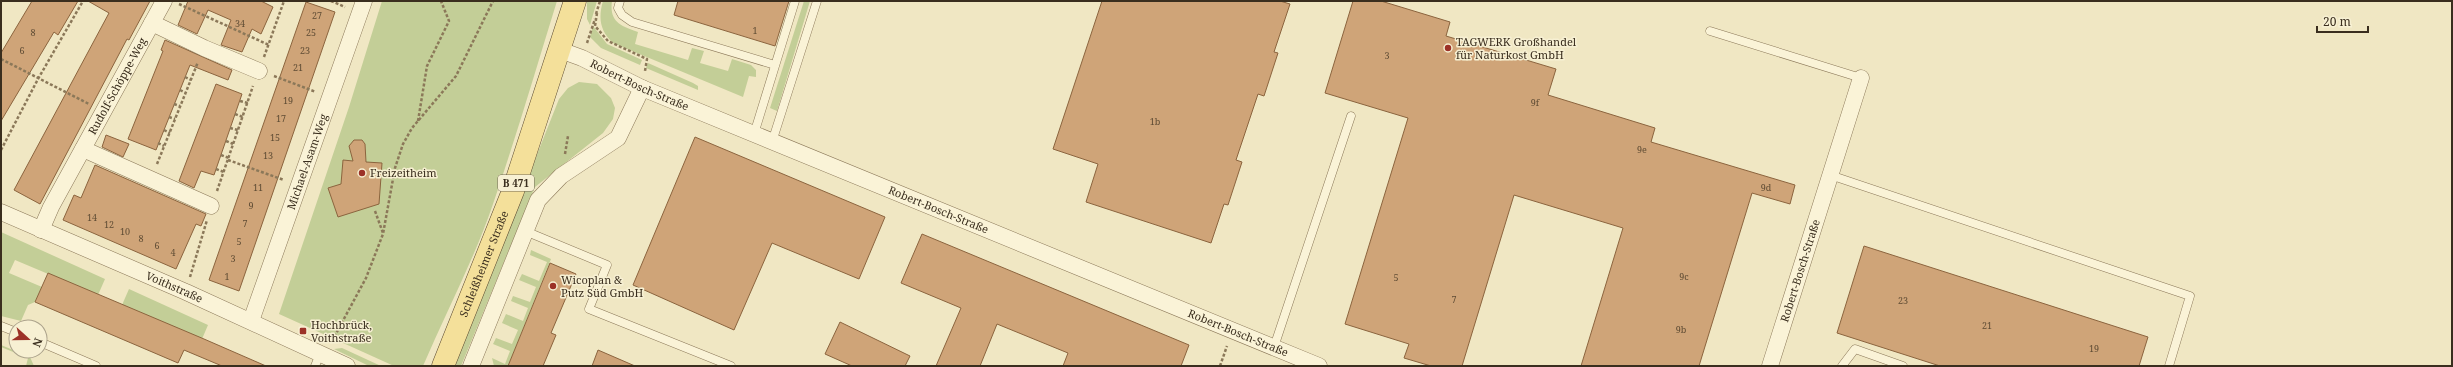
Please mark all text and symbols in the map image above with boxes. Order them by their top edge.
scale bar [2317,8,2368,34]
house number: 27 [312,9,322,22]
text: 20 m [2323,13,2351,30]
house number: 34 [235,17,245,30]
house number: 1 [752,24,758,37]
house number: 8 [30,26,36,39]
house number: 25 [306,26,316,39]
place label: TAGWERK Großhandel für Naturkost GmbH [1456,34,1577,62]
street label: Rudolf-Schöppe-Weg [84,35,150,137]
marker: TAGWERK Großhandel für Naturkost GmbH [1443,43,1453,53]
house number: 6 [19,44,25,57]
house number: 23 [300,44,310,57]
house number: 3 [1384,49,1390,62]
street label: Robert-Bosch-Straße [588,55,691,114]
house number: 21 [293,61,303,74]
house number: 19 [283,94,293,107]
house number: 9f [1531,96,1540,109]
street label: Michael-Asam-Weg [283,111,331,211]
house number: 17 [276,112,286,125]
house number: 1b [1150,115,1161,128]
house number: 15 [270,131,280,144]
house number: 9e [1637,143,1647,156]
house number: 13 [263,149,273,162]
place label: Freizeitheim [370,165,437,180]
marker: Freizeitheim [357,168,367,178]
road number: B 471 [498,175,534,191]
house number: 11 [253,181,263,194]
house number: 9d [1761,181,1772,194]
street label: Robert-Bosch-Straße [886,182,991,237]
house number: 9 [248,199,254,212]
street label: Schleißheimer Straße [455,208,511,319]
house number: 14 [87,211,97,224]
house number: 7 [242,217,248,230]
street label: Robert-Bosch-Straße [1776,217,1823,324]
house number: 12 [104,218,114,231]
house number: 10 [120,225,130,238]
house number: 8 [138,232,144,245]
house number: 5 [236,235,242,248]
house number: 6 [154,239,160,252]
house number: 4 [170,246,176,259]
house number: 3 [230,252,236,265]
street label: Voithstraße [144,268,206,306]
house number: 1 [224,270,230,283]
house number: 9c [1679,270,1689,283]
house number: 5 [1393,271,1399,284]
place label: Wicoplan & Putz Süd GmbH [561,272,644,300]
marker: Wicoplan & Putz Süd GmbH [548,281,558,291]
house number: 7 [1451,293,1457,306]
house number: 23 [1898,294,1908,307]
street label: Robert-Bosch-Straße [1186,305,1291,360]
place label: Hochbrück, Voithstraße [311,317,372,345]
north arrow [8,319,48,359]
house number: 21 [1982,319,1992,332]
house number: 9b [1676,323,1687,336]
marker: Hochbrück, Voithstraße [298,326,308,336]
text: N [29,336,46,350]
house number: 19 [2089,342,2099,355]

